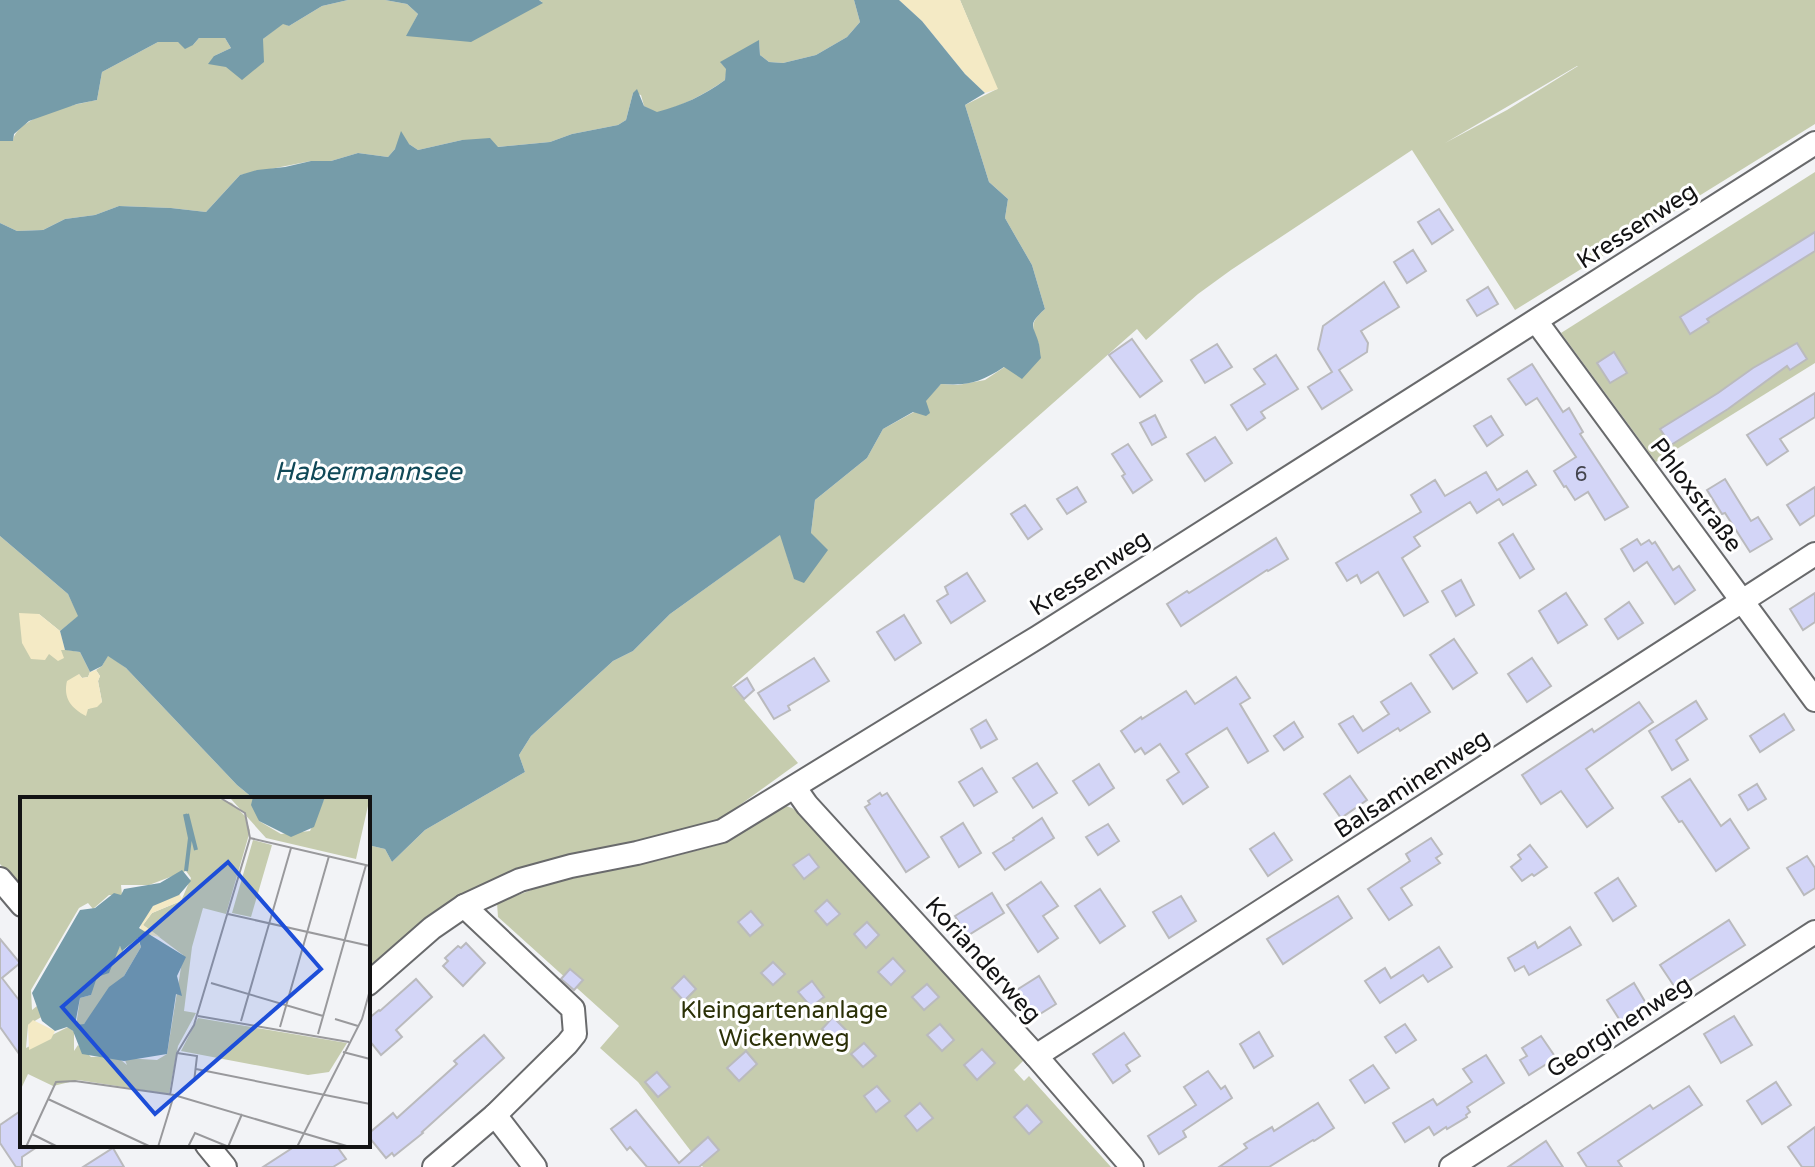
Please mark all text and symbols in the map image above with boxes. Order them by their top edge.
street label: Kressenweg [1572,177,1702,275]
street label: Phloxstraße [1644,432,1748,558]
water label: Habermannsee [274,456,463,487]
house number: 6 [1575,463,1587,487]
street label: Kressenweg [1025,524,1155,622]
street label: Balsaminenweg [1329,723,1495,845]
inset map [20,797,370,1147]
street label: Korianderweg [919,891,1047,1029]
street label: Georginenweg [1541,970,1697,1084]
park label: Kleingartenanlage Wickenweg [680,996,888,1053]

